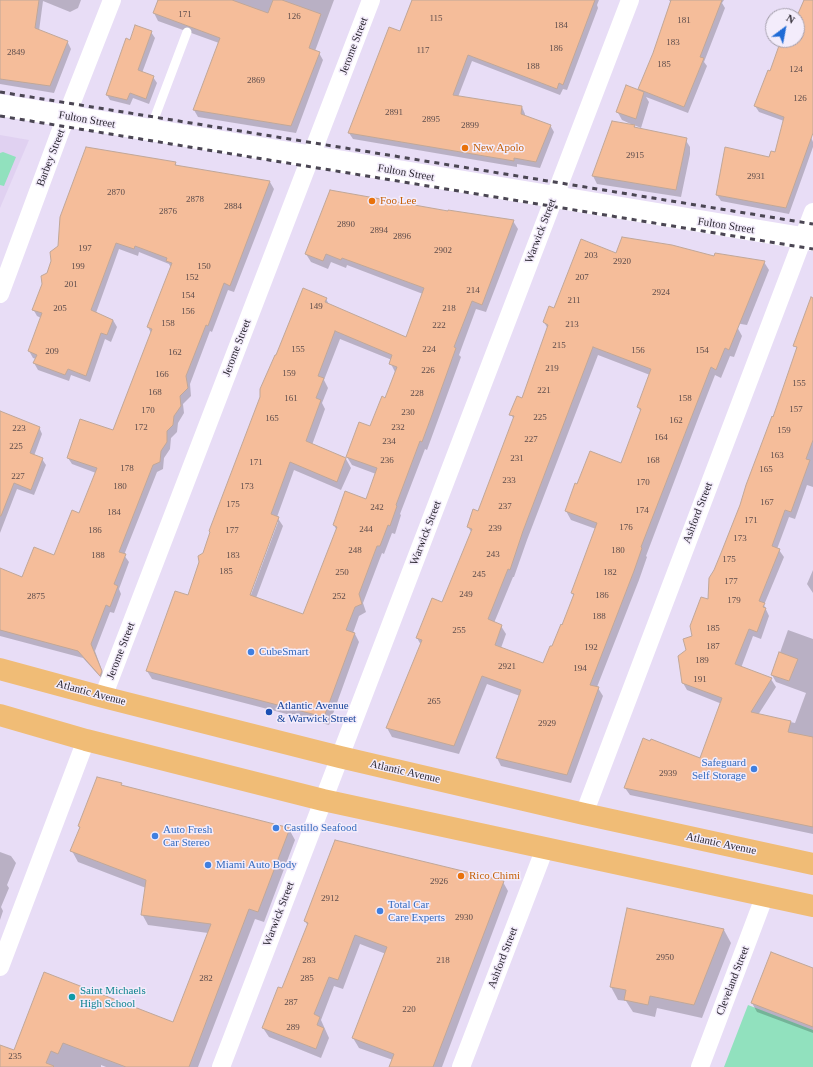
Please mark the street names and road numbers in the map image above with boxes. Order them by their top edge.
street label: Jerome Street [337,16,371,76]
street label: Fulton Street [58,109,116,131]
street label: Barbey Street [34,128,68,188]
street label: Fulton Street [377,162,435,184]
street label: Warwick Street [523,197,559,265]
street label: Fulton Street [697,215,755,237]
street label: Jerome Street [220,318,254,378]
street label: Ashford Street [680,481,716,545]
street label: Warwick Street [408,499,444,567]
street label: Jerome Street [104,621,138,681]
street label: Atlantic Avenue [55,677,127,709]
street label: Atlantic Avenue [369,758,441,786]
street label: Atlantic Avenue [685,830,757,858]
street label: Warwick Street [261,880,297,948]
street label: Ashford Street [485,926,521,990]
street label: Cleveland Street [714,945,752,1017]

